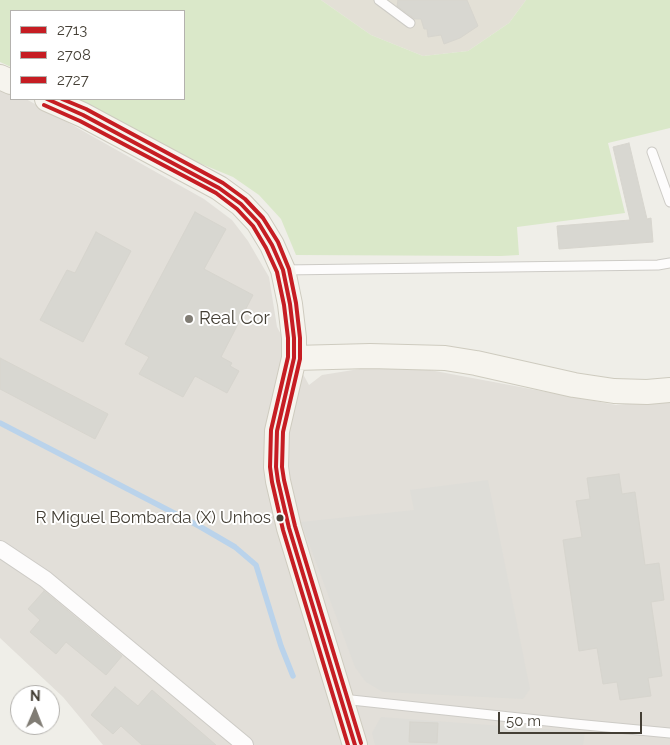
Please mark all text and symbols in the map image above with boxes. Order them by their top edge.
legend [10,10,185,100]
text: 2713 [57,21,87,39]
text: 2708 [57,46,91,64]
text: 2727 [57,71,89,89]
place label: Real Cor [199,308,270,330]
marker: Real Cor [183,313,195,325]
place label: R Miguel Bombarda (X) Unhos [36,508,271,528]
marker: R Miguel Bombarda (X) Unhos [275,513,285,523]
north arrow [10,685,60,735]
text: N [30,688,41,704]
scale bar [500,702,644,734]
text: 50 m [506,712,541,730]

